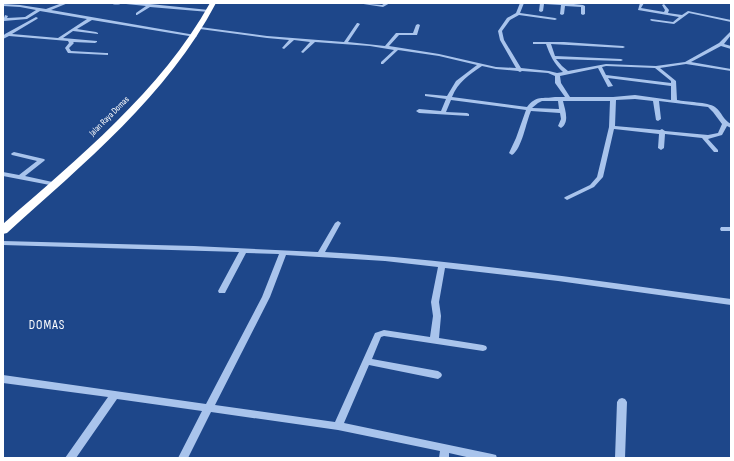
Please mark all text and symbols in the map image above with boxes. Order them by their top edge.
street label: Jalan Raya Domas [86,94,132,139]
district label: DOMAS [29,317,65,333]

